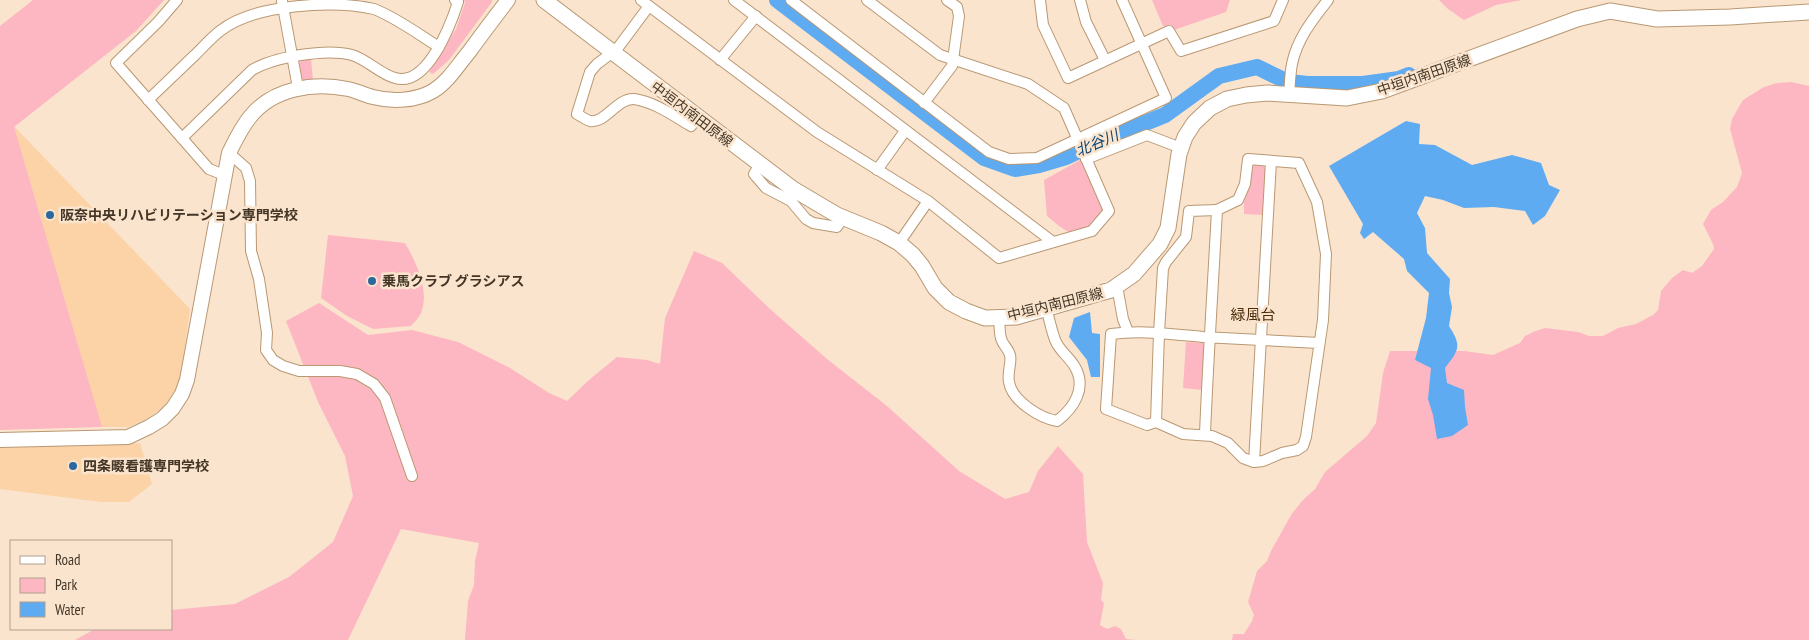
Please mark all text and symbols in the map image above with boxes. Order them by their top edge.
street label: 中垣内南田原線 [1375,51,1473,99]
street label: 中垣内南田原線 [647,77,737,151]
water label: 北谷川 [1072,124,1123,160]
place label: 阪奈中央リハビリテーション専門学校 [60,206,298,224]
marker: 阪奈中央リハビリテーション専門学校 [44,209,56,221]
place label: 乗馬クラブ グラシアス [382,272,525,290]
marker: 乗馬クラブ グラシアス [366,275,378,287]
street label: 中垣内南田原線 [1005,283,1105,325]
district label: 緑風台 [1230,305,1276,324]
place label: 四条畷看護専門学校 [83,457,209,475]
marker: 四条畷看護専門学校 [67,460,79,472]
legend [10,540,172,630]
text: Road [55,550,81,569]
text: Park [55,575,77,594]
text: Water [55,600,86,619]

